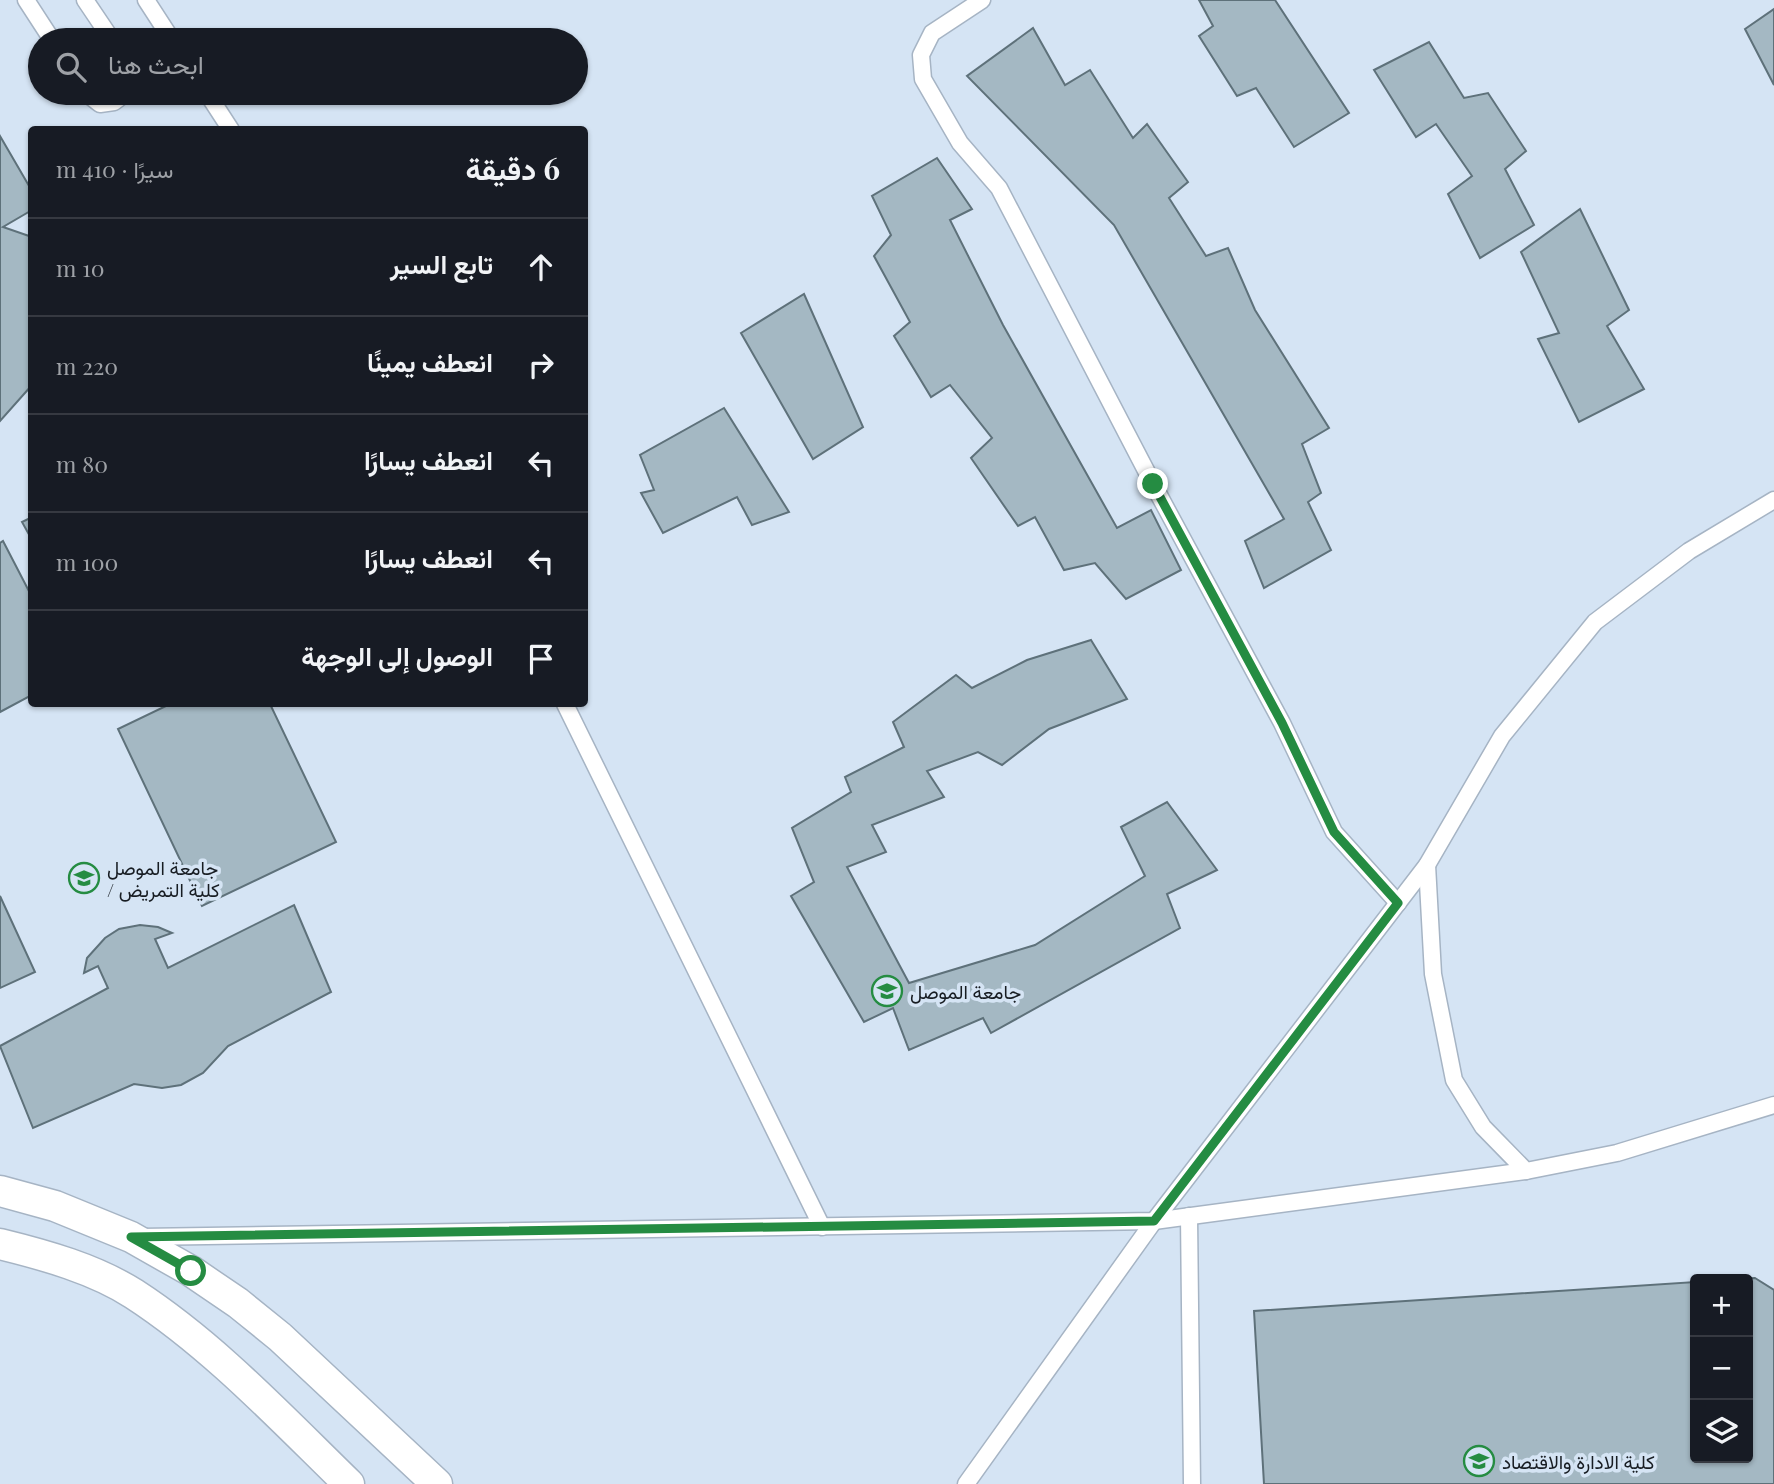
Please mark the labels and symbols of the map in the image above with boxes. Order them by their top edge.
route end [1137,468,1168,499]
place label: جامعة الموصل / كلية التمريض [107,854,220,902]
school or university icon: جامعة الموصل / كلية التمريض [67,861,101,895]
school or university icon: جامعة الموصل [870,974,904,1008]
place label: جامعة الموصل [910,978,1021,1004]
route start [175,1255,206,1286]
school or university icon: كلية الادارة والاقتصاد [1462,1444,1496,1478]
place label: كلية الادارة والاقتصاد [1502,1448,1655,1474]

